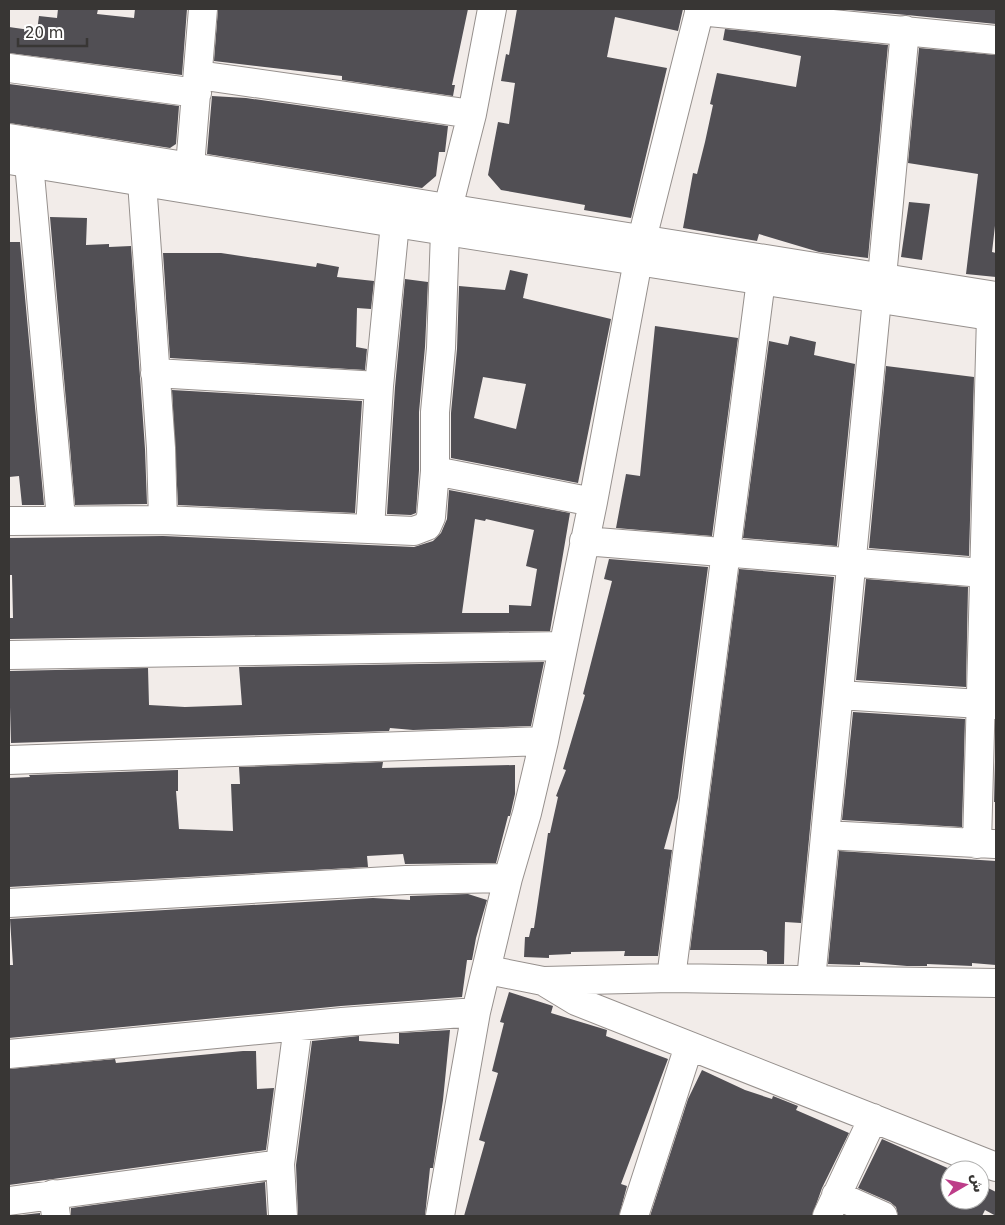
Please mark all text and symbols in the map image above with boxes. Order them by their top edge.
scale bar [18,15,86,47]
text: 20 m [25,24,63,42]
north arrow [940,1160,990,1210]
text: ش [968,1172,987,1194]

